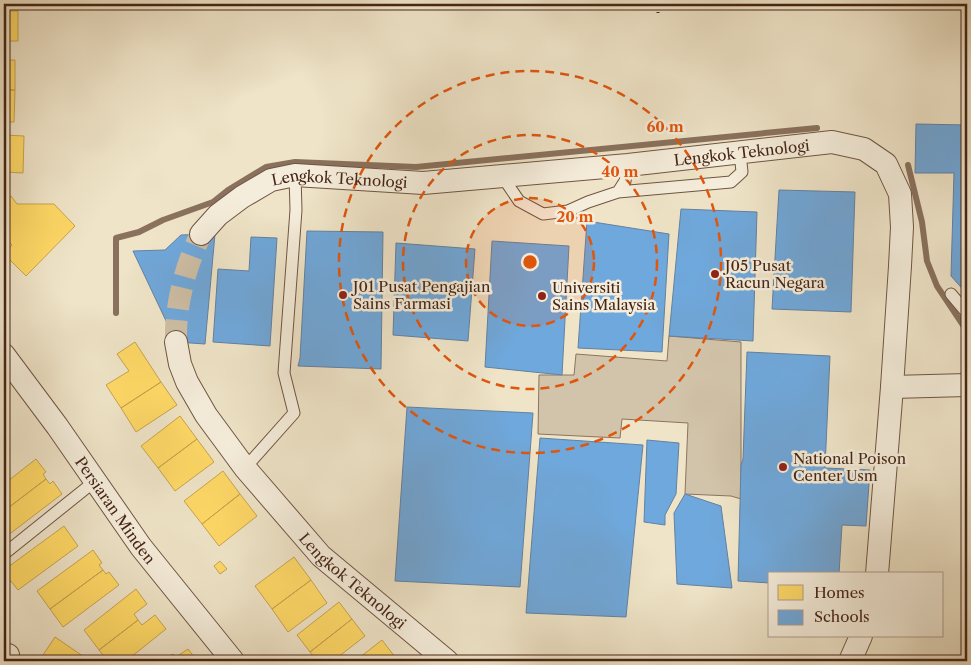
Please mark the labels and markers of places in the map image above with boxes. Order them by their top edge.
centre of rings [521,253,539,271]
place label: J05 Pusat Racun Negara [723,256,825,292]
marker: J05 Pusat Racun Negara [709,268,721,280]
place label: J01 Pusat Pengajian Sains Farmasi [351,277,491,313]
place label: Universiti Sains Malaysia [552,278,655,314]
marker: J01 Pusat Pengajian Sains Farmasi [337,289,349,301]
marker: Universiti Sains Malaysia [536,290,548,302]
place label: National Poison Center Usm [793,449,907,485]
marker: National Poison Center Usm [777,461,789,473]

